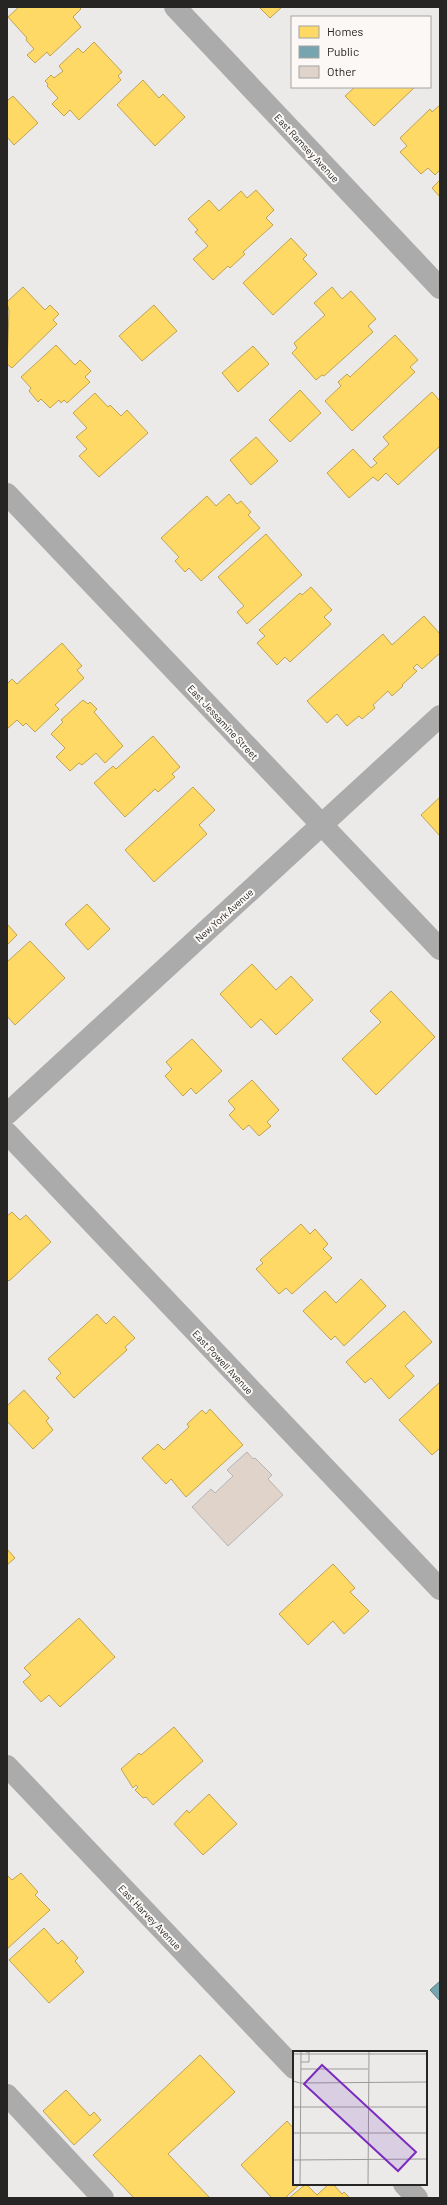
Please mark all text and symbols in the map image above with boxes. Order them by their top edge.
legend [291,16,431,88]
text: Homes [327,24,364,38]
text: Public [327,44,359,58]
text: Other [327,64,357,78]
street label: East Ramsey Avenue [272,111,342,185]
street label: East Jessamine Street [185,682,261,762]
street label: New York Avenue [192,886,256,944]
street label: East Powell Avenue [190,1327,256,1397]
street label: East Harvey Avenue [116,1882,184,1952]
inset map [293,2051,427,2185]

